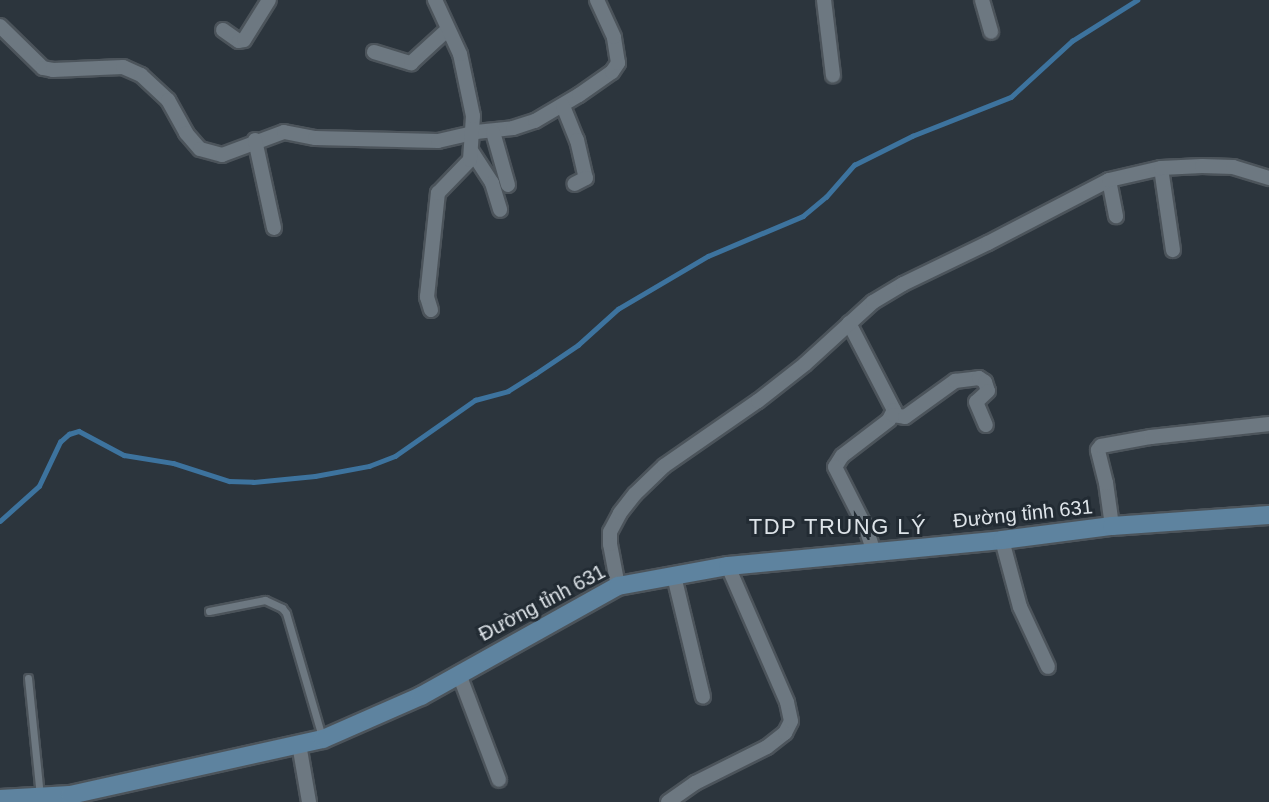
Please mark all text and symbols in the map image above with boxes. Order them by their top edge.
street label: Đường tỉnh 631 [952,495,1094,533]
district label: TDP TRUNG LÝ [748,514,928,540]
street label: Đường tỉnh 631 [475,560,609,646]

